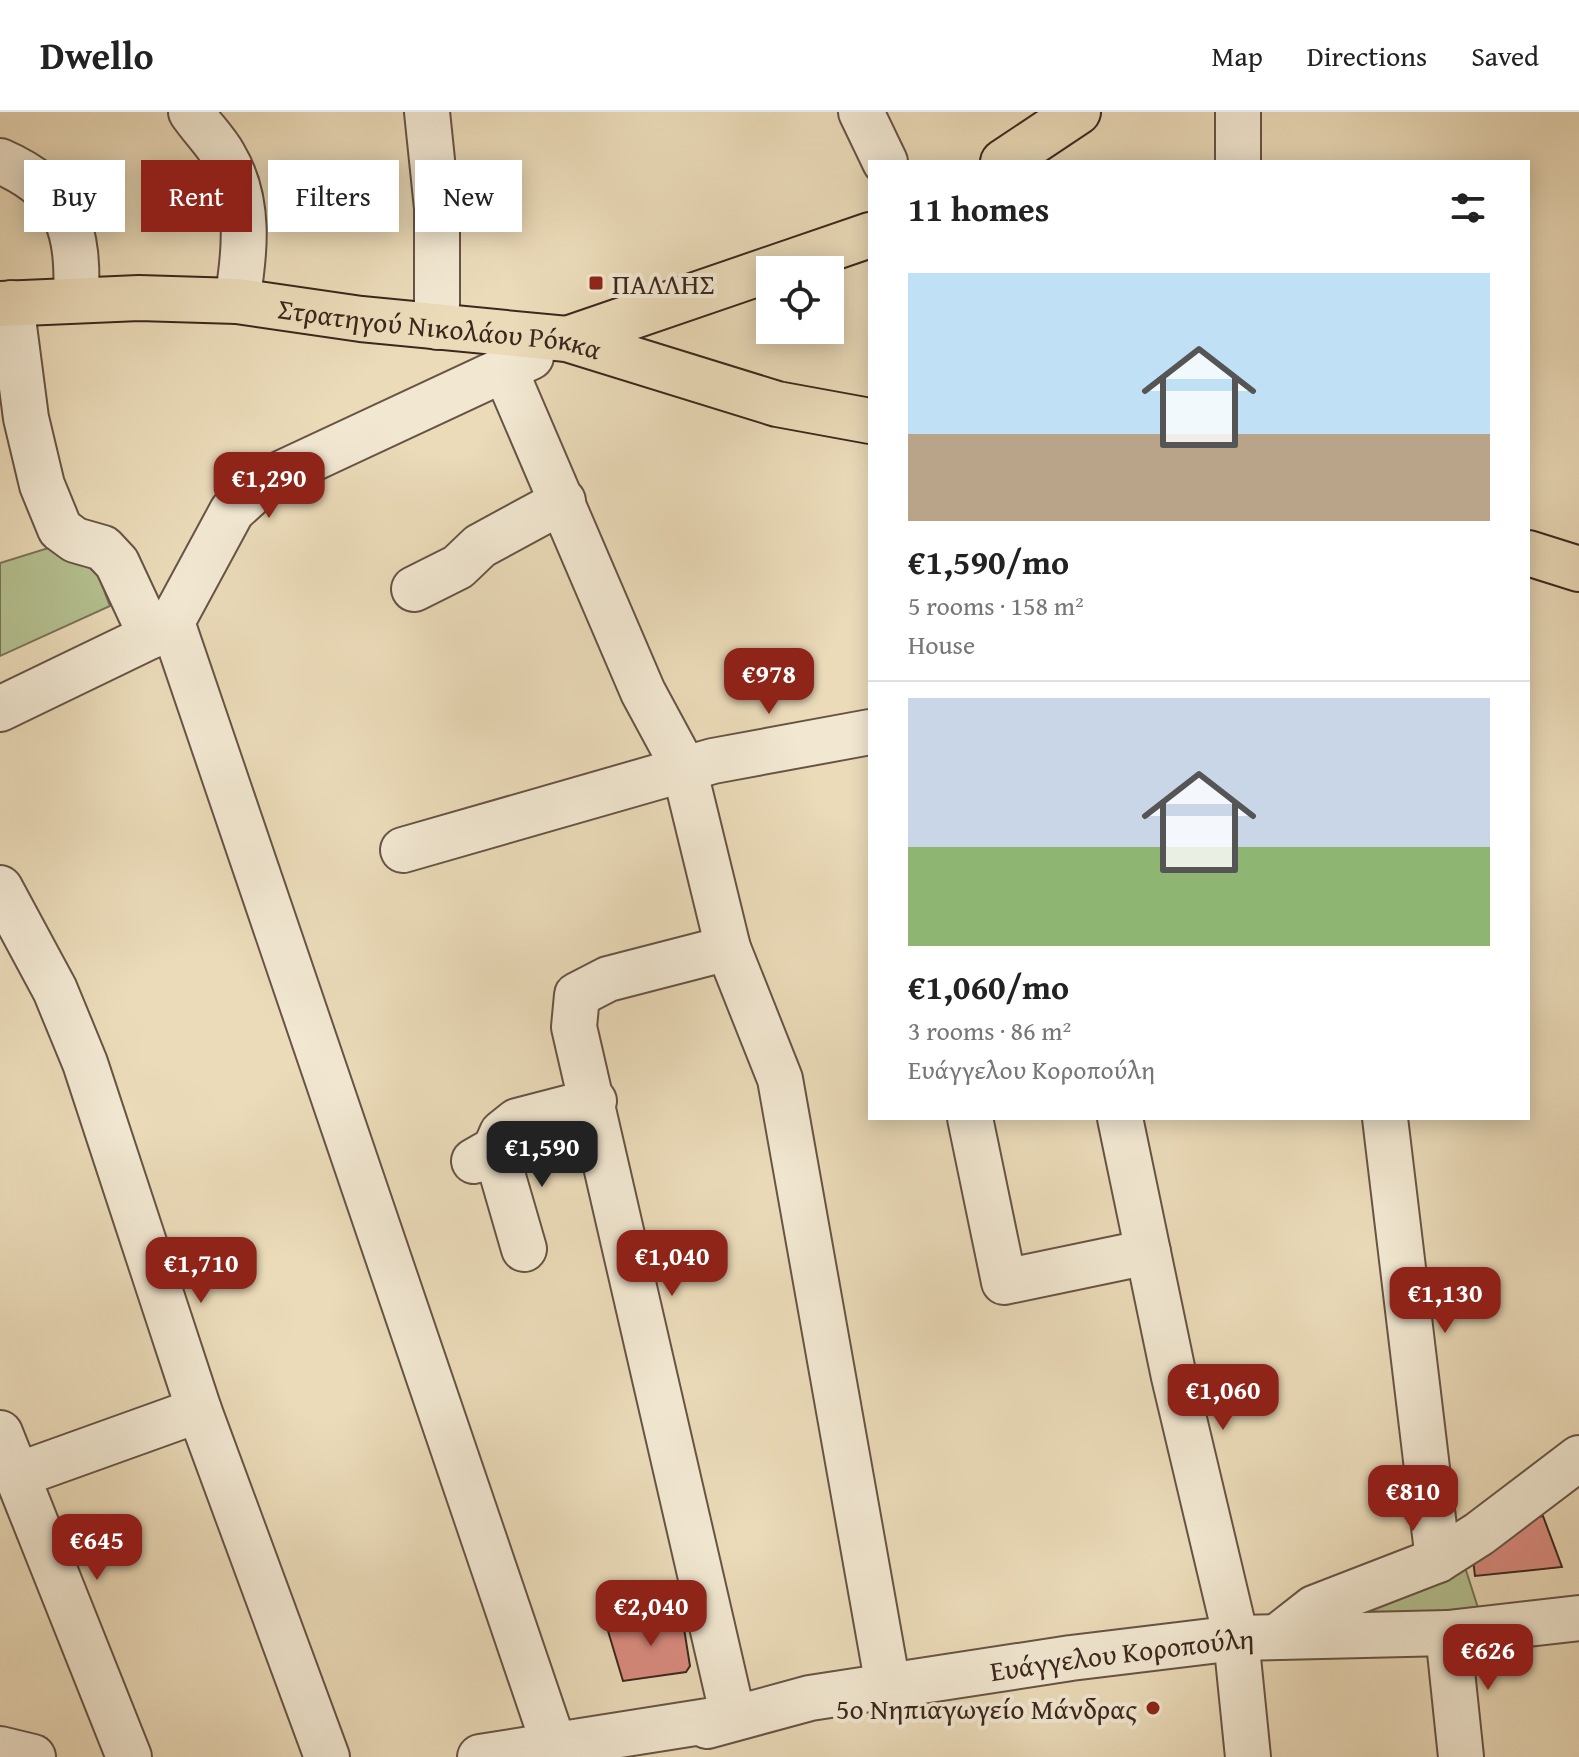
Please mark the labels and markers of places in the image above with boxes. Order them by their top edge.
place label: ΠΑΛΛΗΣ [612,263,714,304]
marker: ΠΑΛΛΗΣ [587,274,605,292]
pin: €1,290 [204,452,334,520]
pin: €978 [722,648,816,716]
pin: €1,590 [477,1121,607,1189]
pin: €1,040 [607,1230,737,1298]
pin: €1,710 [136,1237,266,1305]
pin: €1,130 [1380,1267,1510,1335]
pin: €1,060 [1158,1364,1288,1432]
pin: €810 [1366,1465,1460,1533]
pin: €645 [50,1514,144,1582]
pin: €2,040 [586,1580,716,1648]
pin: €626 [1441,1624,1535,1692]
place label: 5ο Νηπιαγωγείο Μάνδρας [836,1688,1137,1729]
marker: 5ο Νηπιαγωγείο Μάνδρας [1144,1699,1162,1717]

